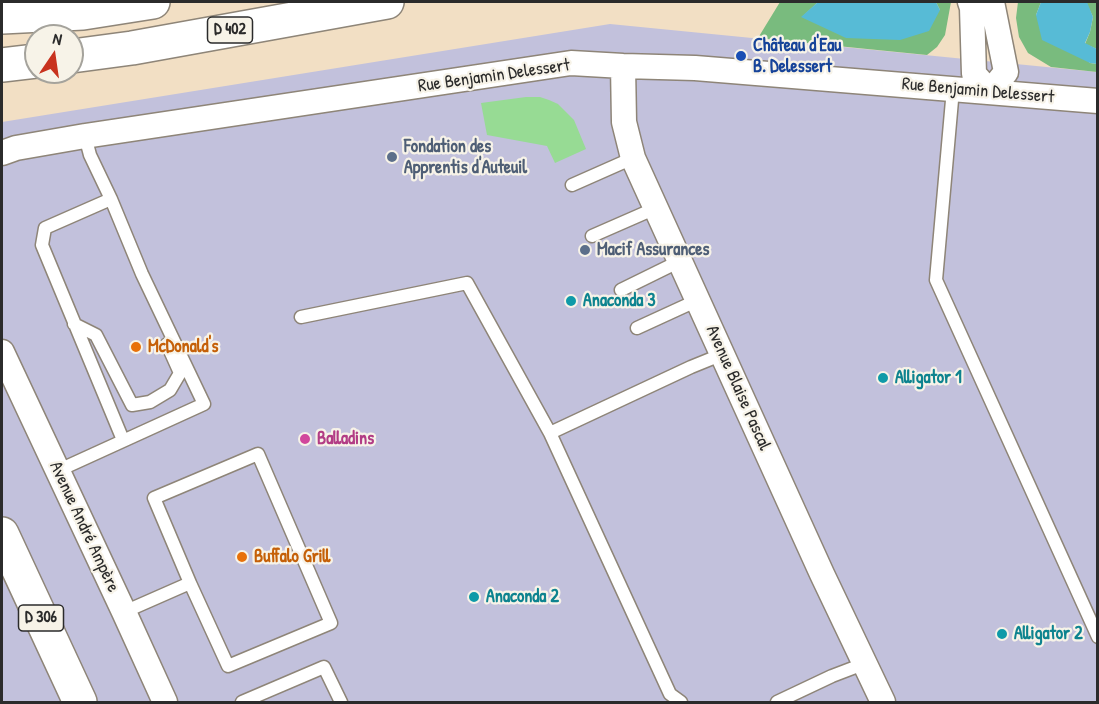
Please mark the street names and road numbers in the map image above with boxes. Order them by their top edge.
road number: D 402 [208,17,252,43]
street label: Rue Benjamin Delessert [417,55,571,97]
street label: Rue Benjamin Delessert [901,74,1055,108]
street label: Avenue Blaise Pascal [701,322,775,454]
street label: Avenue André Ampère [44,458,124,596]
road number: D 306 [18,605,63,631]

